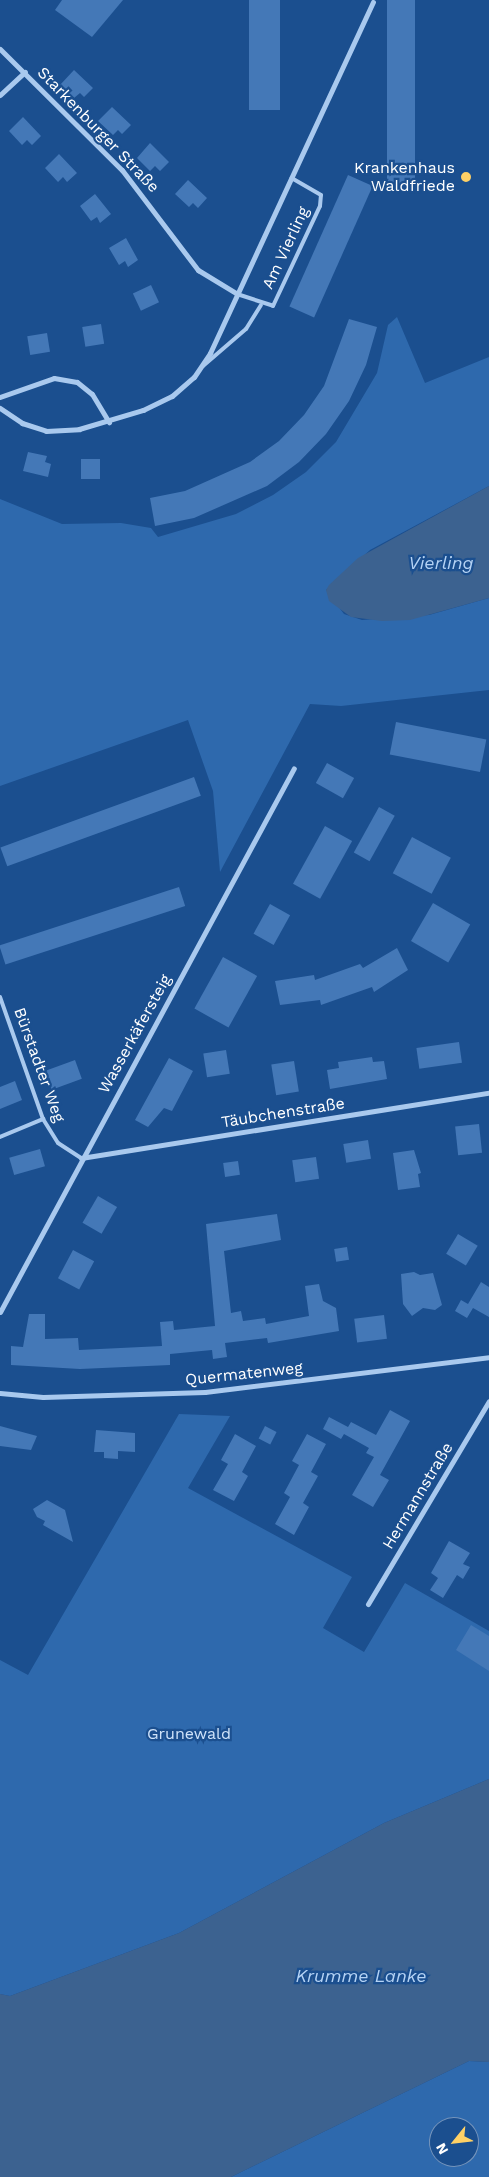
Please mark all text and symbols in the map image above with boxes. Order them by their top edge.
street label: Starkenburger Straße [33,63,163,197]
place label: Krankenhaus Waldfriede [354,158,455,196]
marker: Krankenhaus Waldfriede [459,170,473,184]
street label: Am Vierling [258,204,314,292]
water label: Vierling [408,552,474,574]
street label: Wasserkäfersteig [94,971,176,1097]
street label: Bürstadter Weg [9,1005,69,1125]
street label: Täubchenstraße [220,1094,346,1132]
street label: Quermatenweg [184,1358,304,1390]
street label: Hermannstraße [379,1439,457,1553]
park label: Grunewald [147,1724,231,1744]
water label: Krumme Lanke [296,1965,426,1987]
north arrow [429,2117,479,2167]
text: N [432,2140,451,2157]

